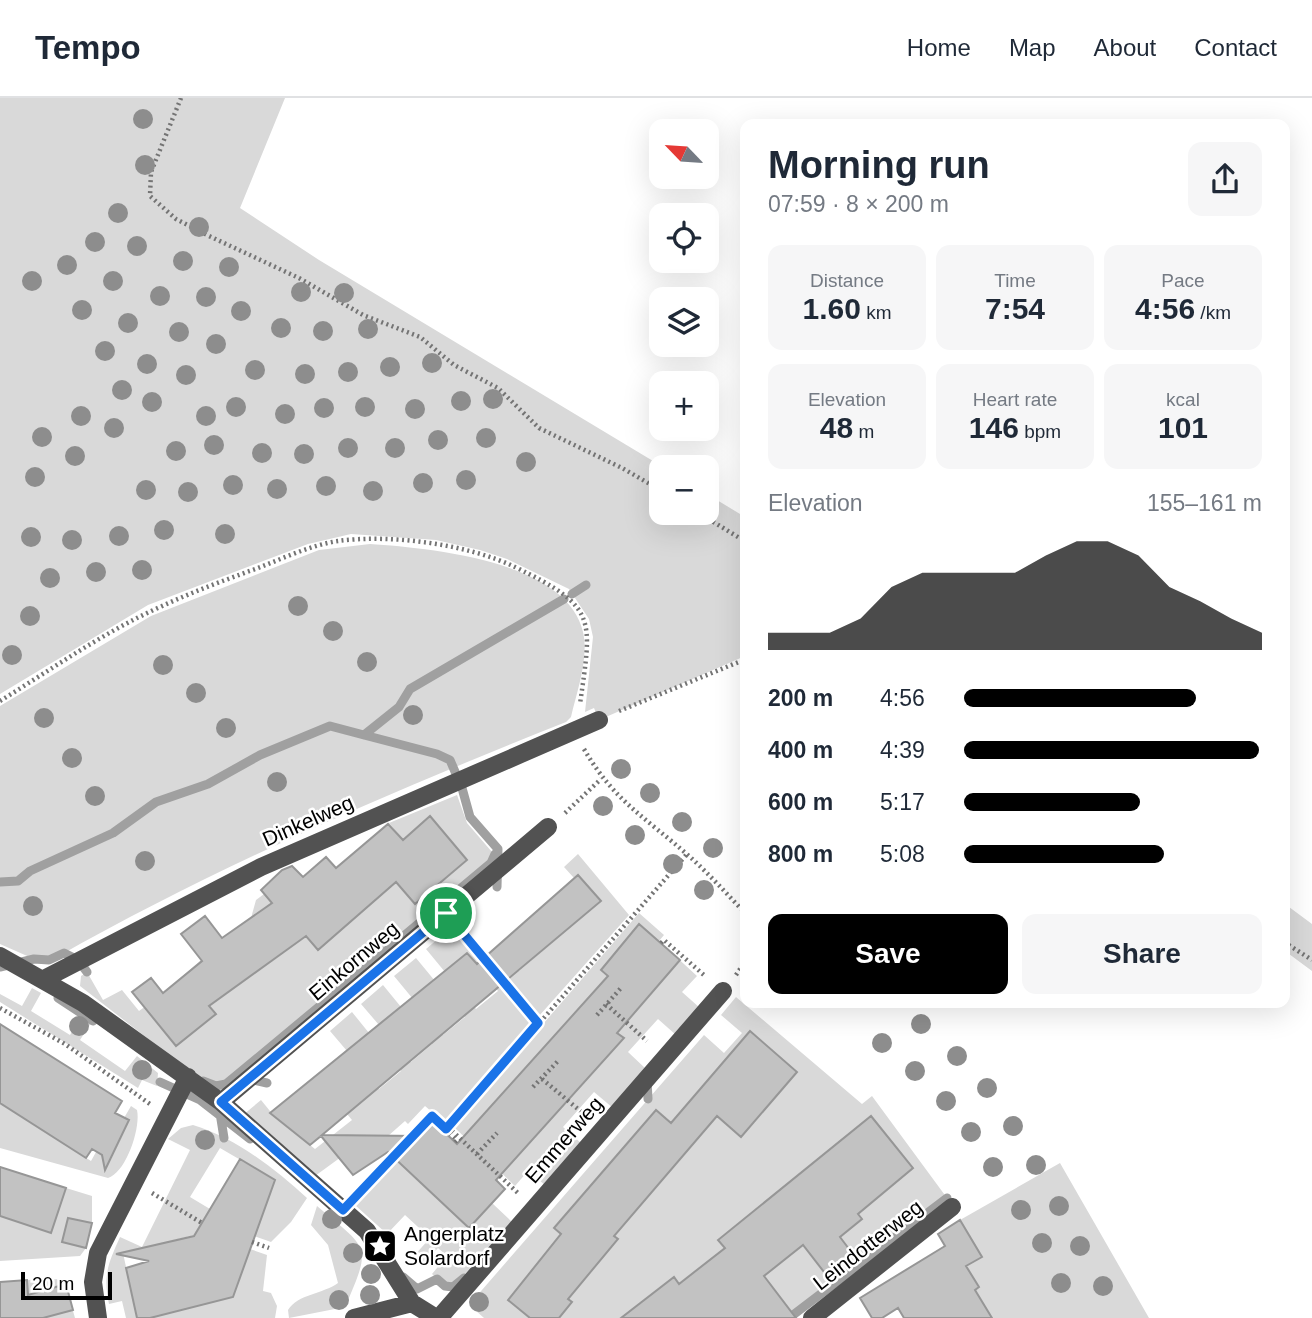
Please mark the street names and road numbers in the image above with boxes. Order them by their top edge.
street label: Dinkelweg [259,790,357,851]
street label: Einkornweg [304,917,403,1005]
street label: Emmerweg [520,1092,607,1187]
street label: Leindotterweg [809,1195,927,1294]

